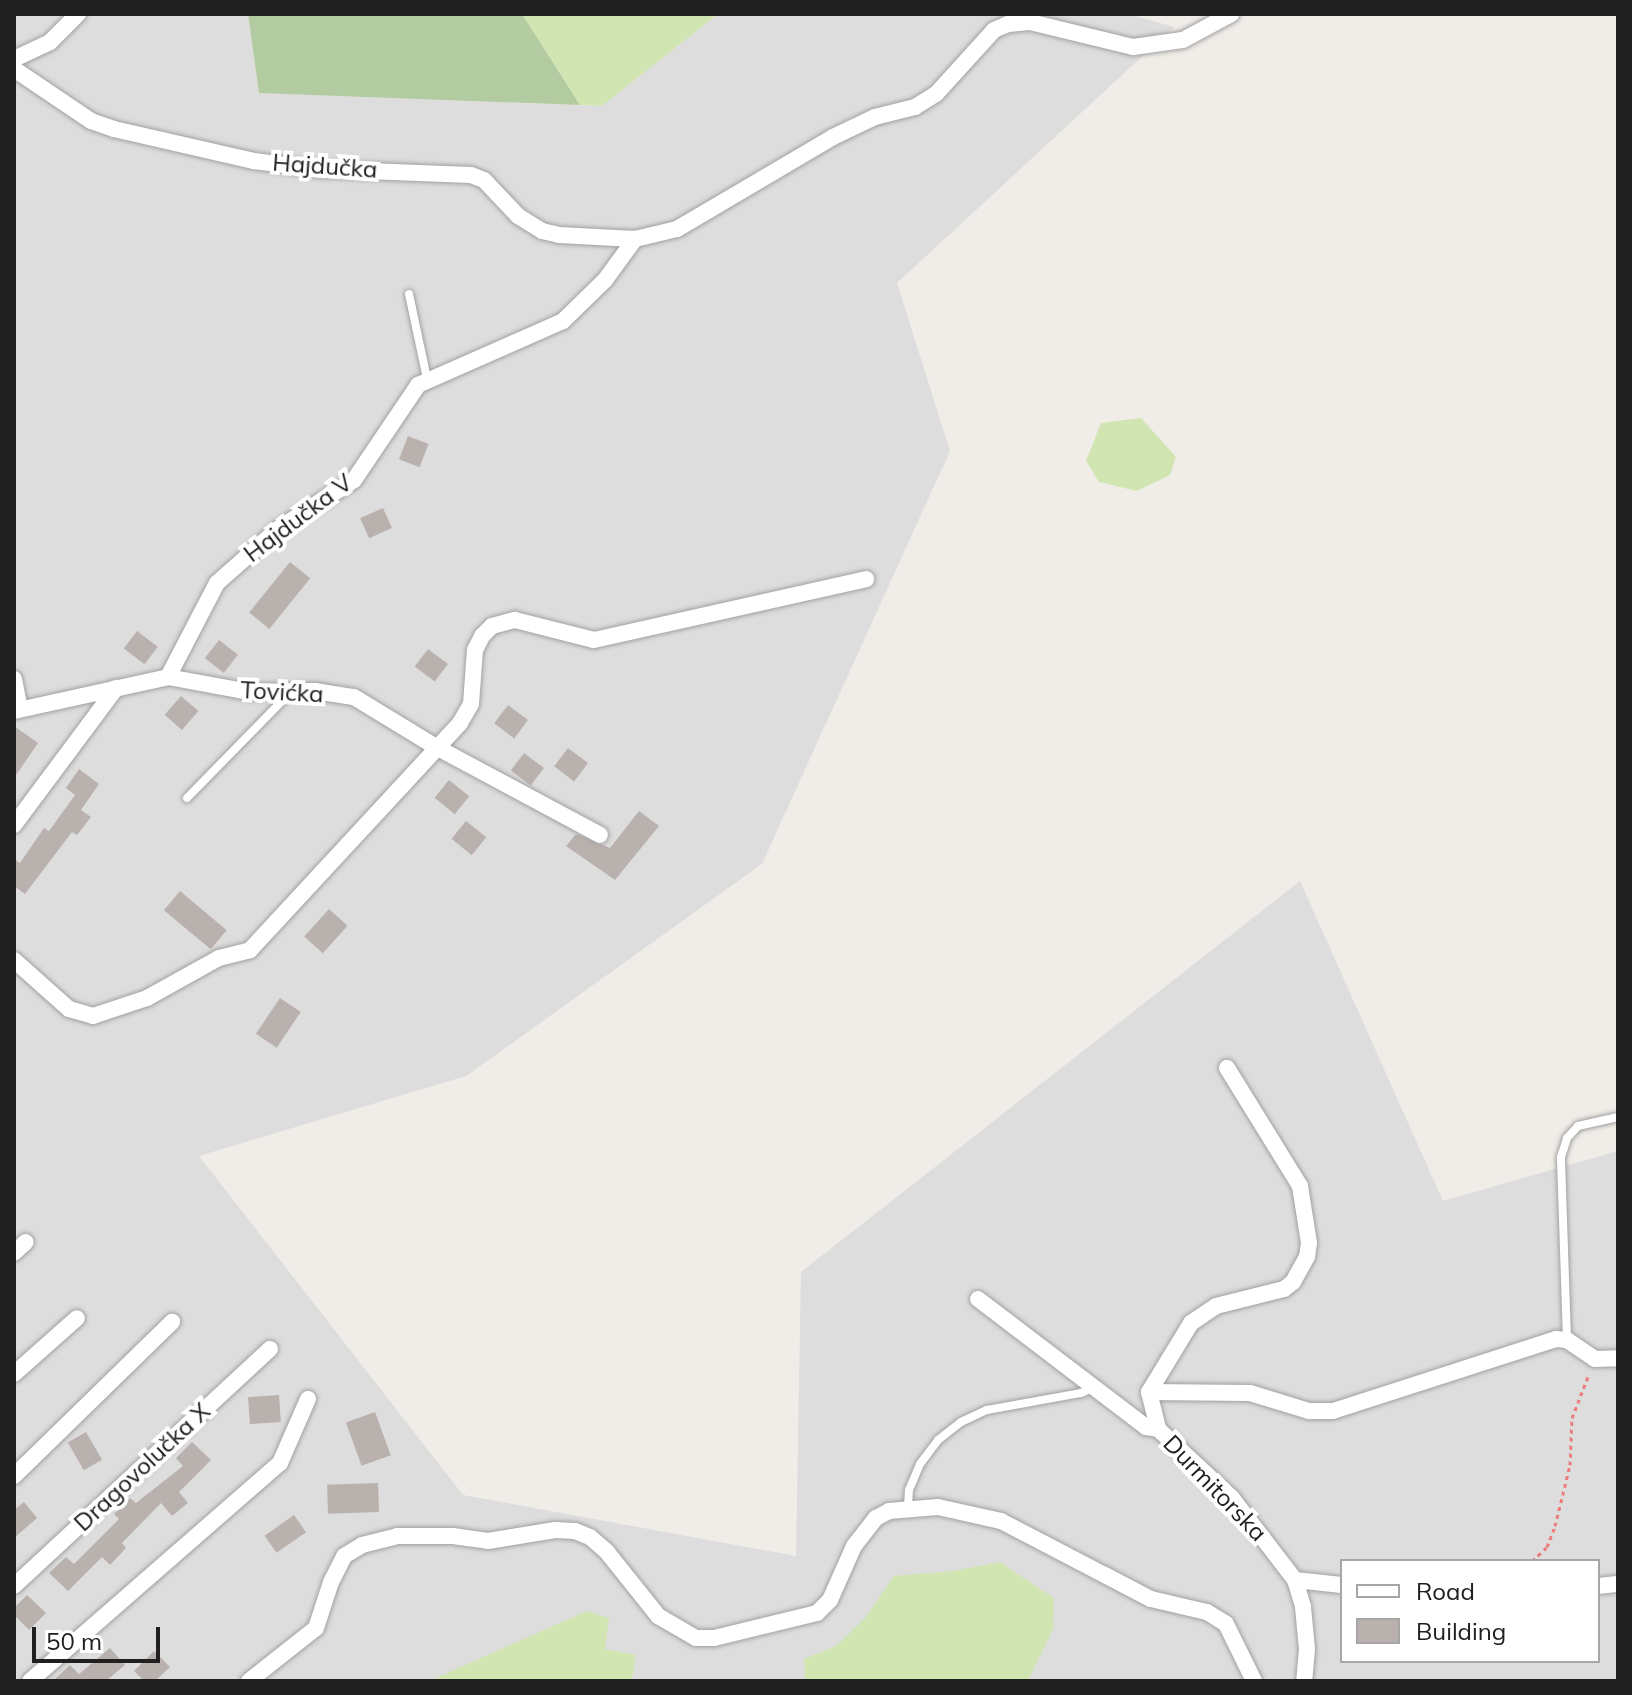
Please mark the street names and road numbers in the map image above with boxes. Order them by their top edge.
street label: Hajdučka [271,148,379,184]
street label: Hajdučka V [238,468,358,568]
street label: Tovićka [240,675,324,709]
street label: Dragovolučka X [68,1397,216,1537]
street label: Durmitorska [1157,1429,1273,1547]

